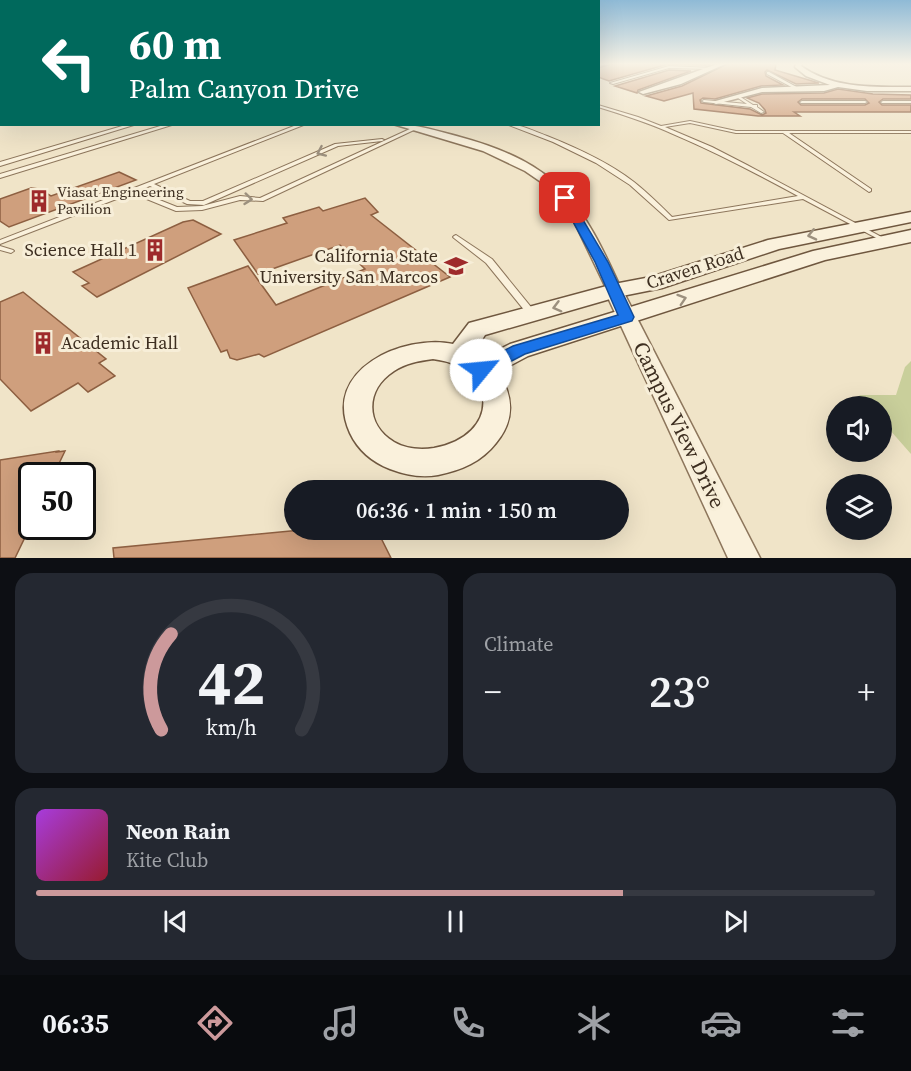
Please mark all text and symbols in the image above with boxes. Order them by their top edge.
text: 60 m [129,15,222,73]
icon: left [30,24,108,102]
text: Palm Canyon Drive [129,70,359,107]
one-way arrow [316,145,327,157]
pin [539,172,590,223]
place label: Viasat Engineering Pavilion [57,181,184,219]
icon: arrive [548,181,581,214]
building icon: Viasat Engineering Pavilion [26,188,52,214]
one-way arrow [243,192,253,205]
one-way arrow [807,228,817,241]
place label: Science Hall 1 [24,237,137,262]
building icon: Science Hall 1 [142,237,168,263]
street label: Craven Road [643,240,747,295]
place label: California State University San Marcos [259,243,438,289]
school or university icon: California State University San Marcos [443,253,469,279]
one-way arrow [676,294,687,306]
one-way arrow [553,300,563,312]
building icon: Academic Hall [30,330,56,356]
place label: Academic Hall [61,330,178,355]
street label: Campus View Drive [627,337,732,513]
position arrow [449,338,513,402]
map controls [826,396,892,540]
button: sound [826,396,892,462]
speed limit sign: 50 [18,462,96,540]
button: layers [826,474,892,540]
text: 06:36 · 1 min · 150 m [356,495,557,525]
text: Climate [484,630,553,658]
text: 42 [198,639,265,725]
text: 23° [649,660,710,722]
text: − [484,669,502,714]
text: + [858,669,875,714]
text: km/h [206,713,257,742]
text: Neon Rain [126,816,230,846]
text: Kite Club [126,846,208,874]
icon: previous [159,905,192,938]
icon: pause [439,905,472,938]
icon: next [719,905,752,938]
icon: directions [194,1002,236,1044]
icon: music [320,1002,362,1044]
icon: phone [447,1002,489,1044]
icon: climate [573,1002,615,1044]
icon: car [700,1002,742,1044]
icon: filters [827,1002,869,1044]
text: 06:35 [42,1005,109,1042]

